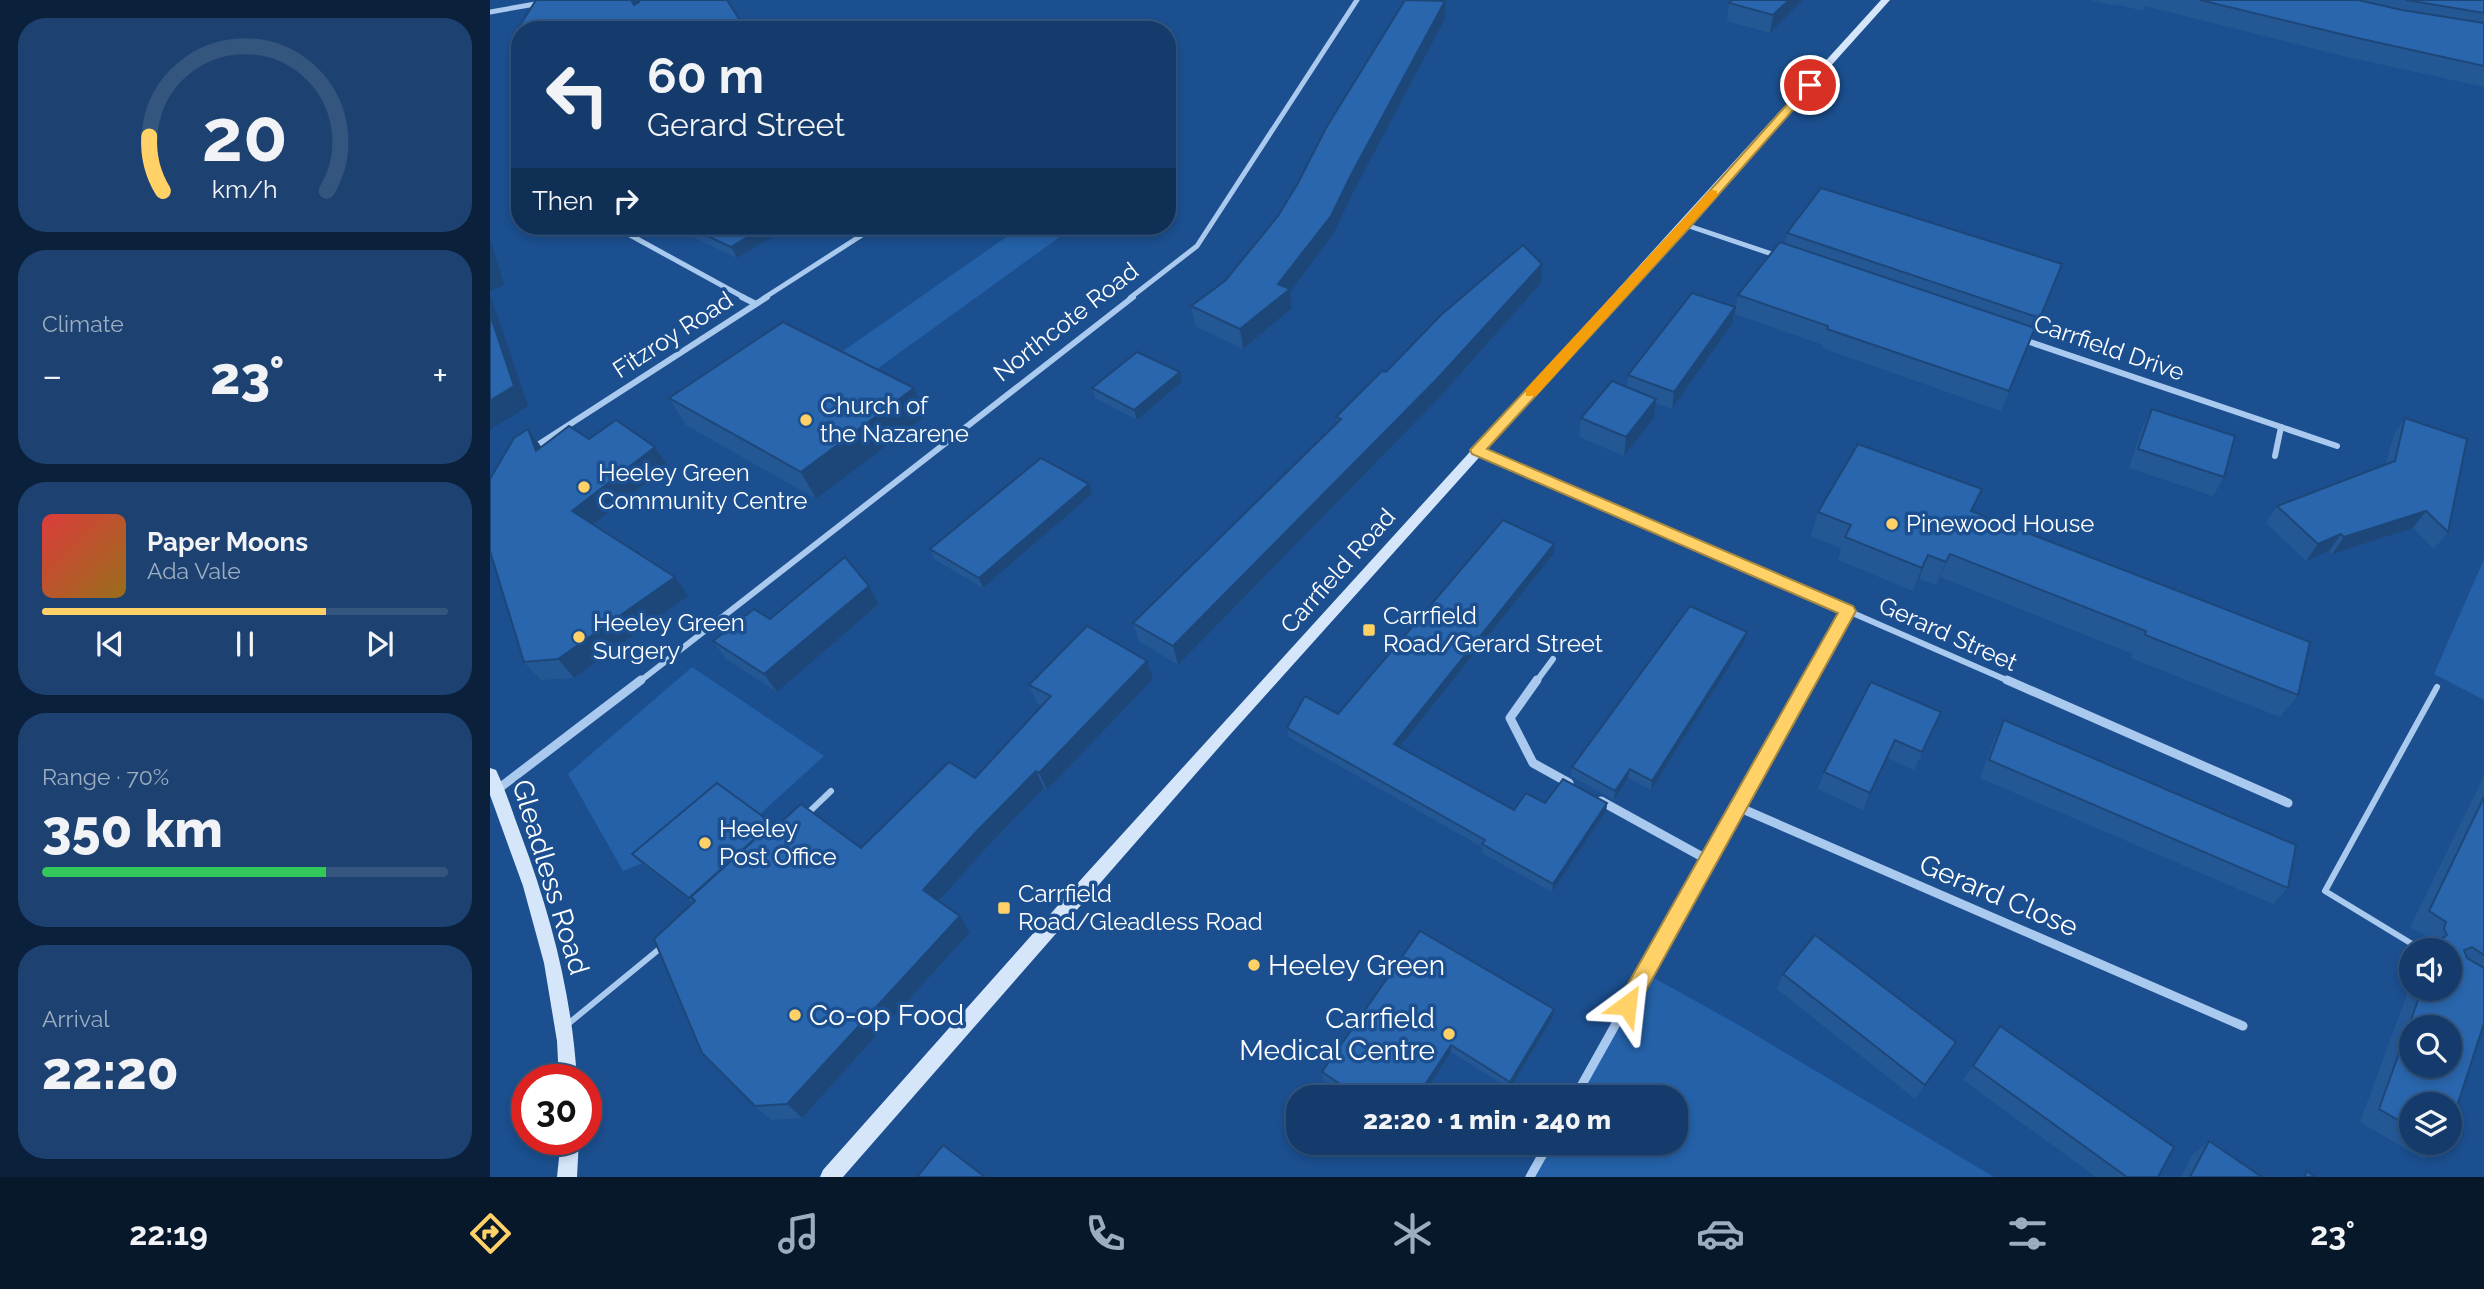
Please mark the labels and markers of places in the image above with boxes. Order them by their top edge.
pin [1780,55,1840,115]
place label: Church of the Nazarene [820,391,969,448]
marker: Church of the Nazarene [798,412,814,428]
place label: Heeley Green Community Centre [598,458,807,515]
marker: Heeley Green Community Centre [576,479,592,495]
place label: Pinewood House [1906,509,2094,538]
marker: Pinewood House [1884,516,1900,532]
place label: Carrfield Road/Gerard Street [1383,601,1603,658]
place label: Heeley Green Surgery [593,608,745,665]
marker: Carrfield Road/Gerard Street [1361,622,1377,638]
marker: Heeley Green Surgery [571,629,587,645]
place label: Heeley Post Office [719,814,837,871]
marker: Heeley Post Office [697,835,713,851]
place label: Carrfield Road/Gleadless Road [1018,879,1263,936]
marker: Carrfield Road/Gleadless Road [996,900,1012,916]
place label: Heeley Green [1268,949,1445,982]
marker: Heeley Green [1246,957,1262,973]
place label: Co-op Food [809,999,964,1032]
place label: Carrfield Medical Centre [1239,1002,1435,1067]
marker: Co-op Food [787,1007,803,1023]
marker: Carrfield Medical Centre [1441,1026,1457,1042]

